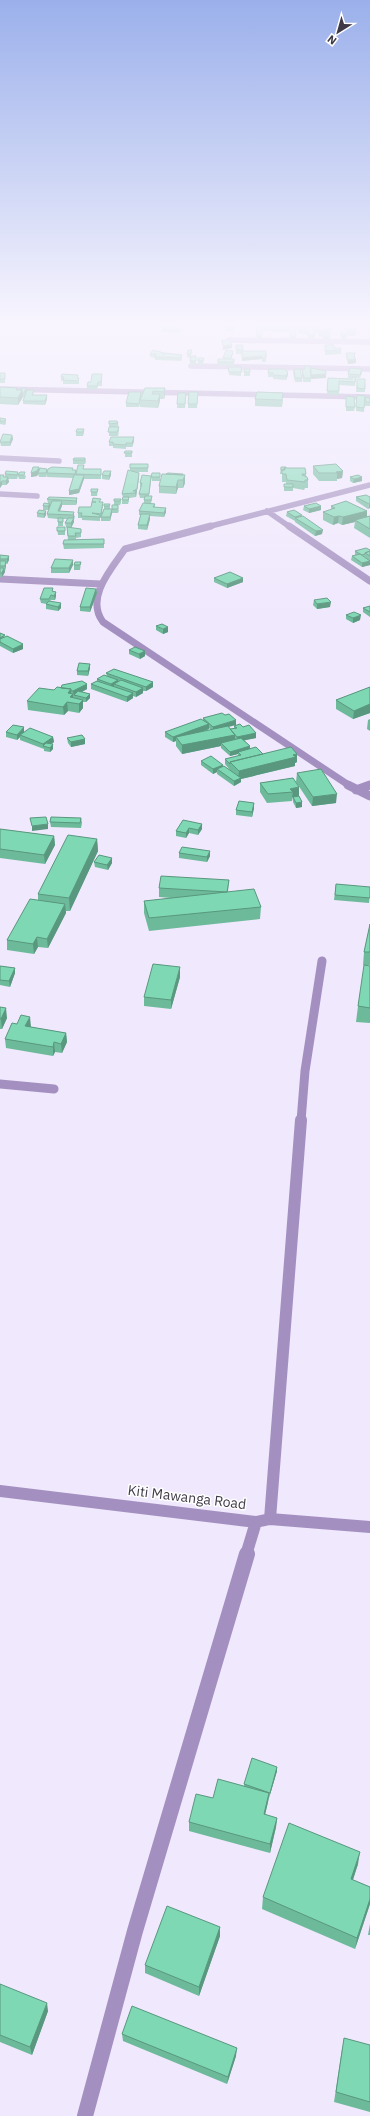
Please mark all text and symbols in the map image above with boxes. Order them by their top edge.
north arrow [318,12,358,52]
text: N [325,32,339,48]
street label: Kiti Mawanga Road [127,1481,247,1513]

